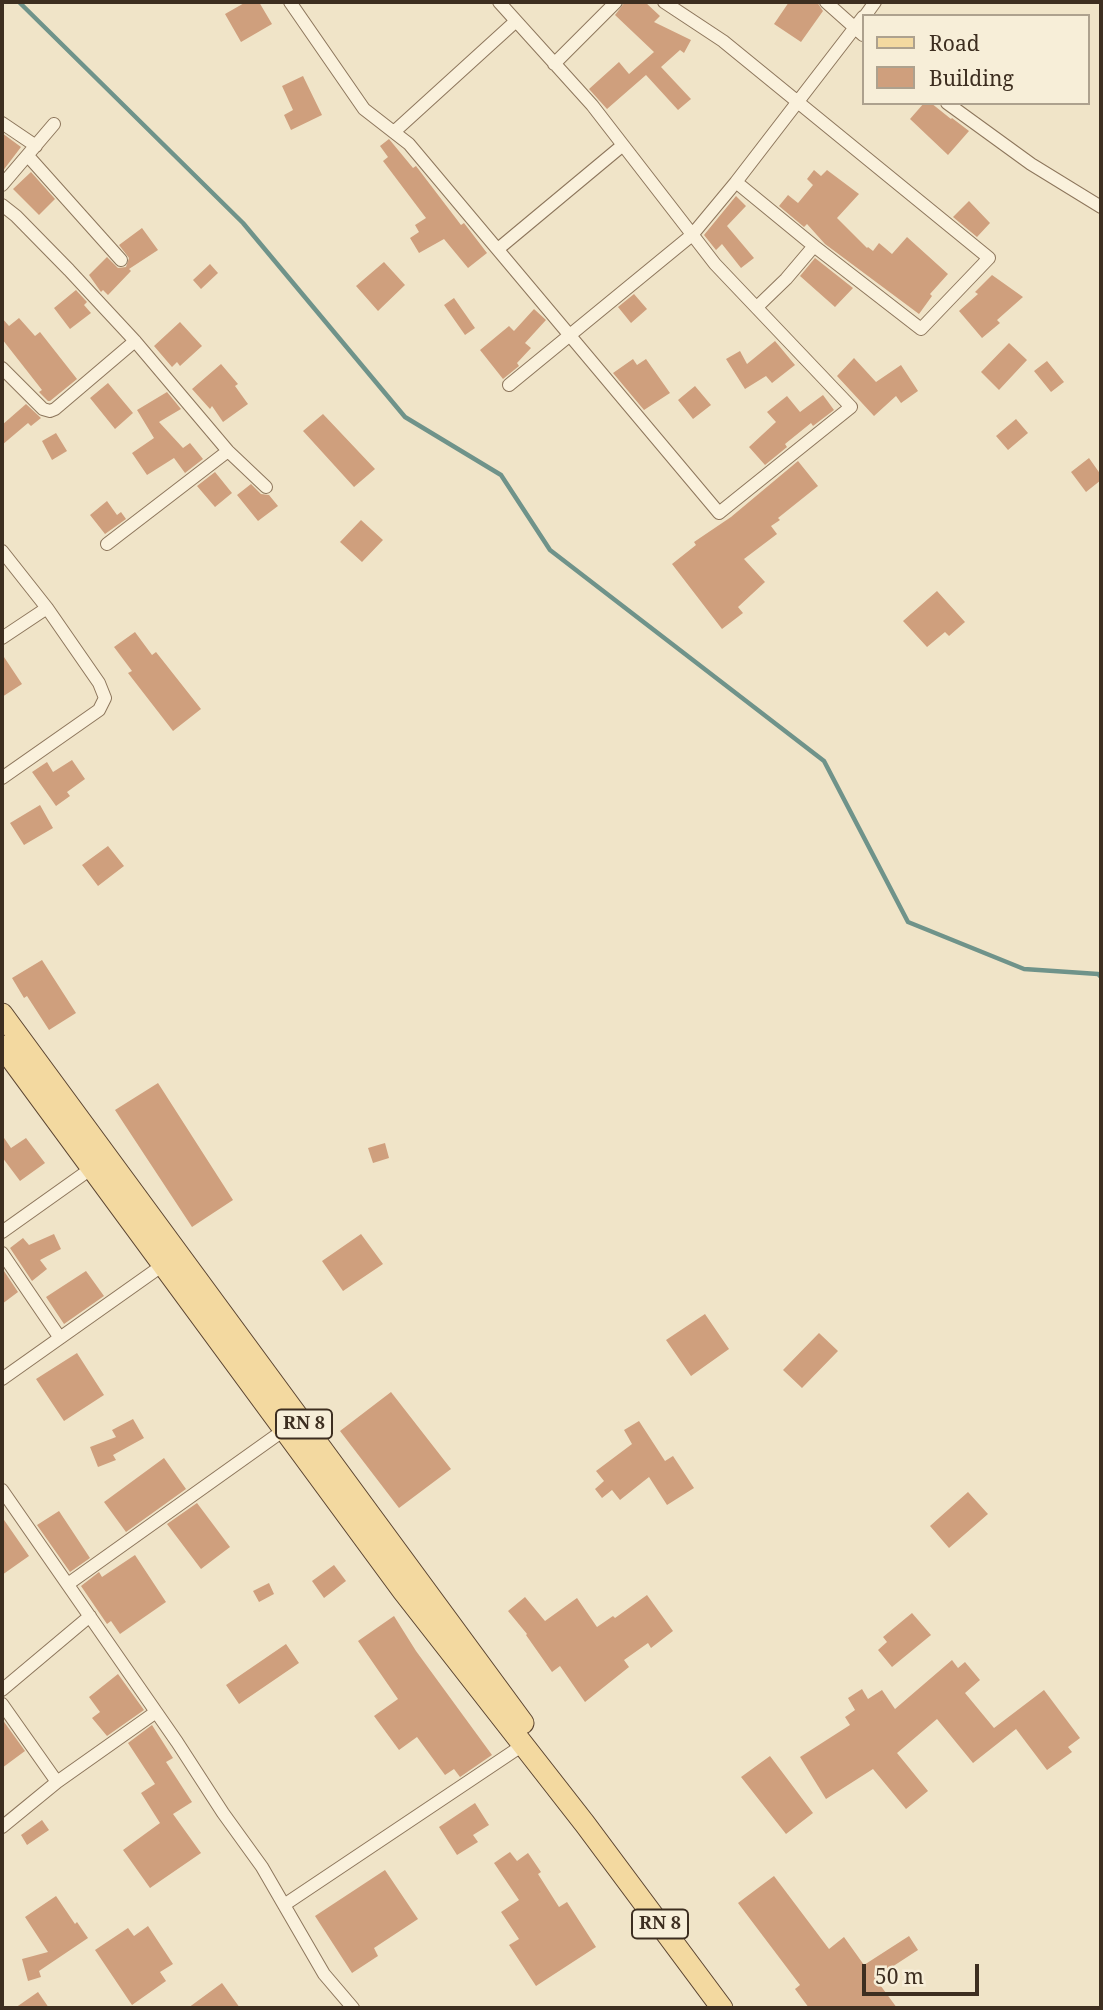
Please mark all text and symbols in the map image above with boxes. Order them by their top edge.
legend [862,14,1089,105]
text: Road [929,29,980,57]
text: Building [929,64,1014,92]
road number: RN 8 [276,1409,332,1438]
road number: RN 8 [632,1910,688,1938]
scale bar [865,1951,982,1995]
text: 50 m [875,1962,924,1990]

